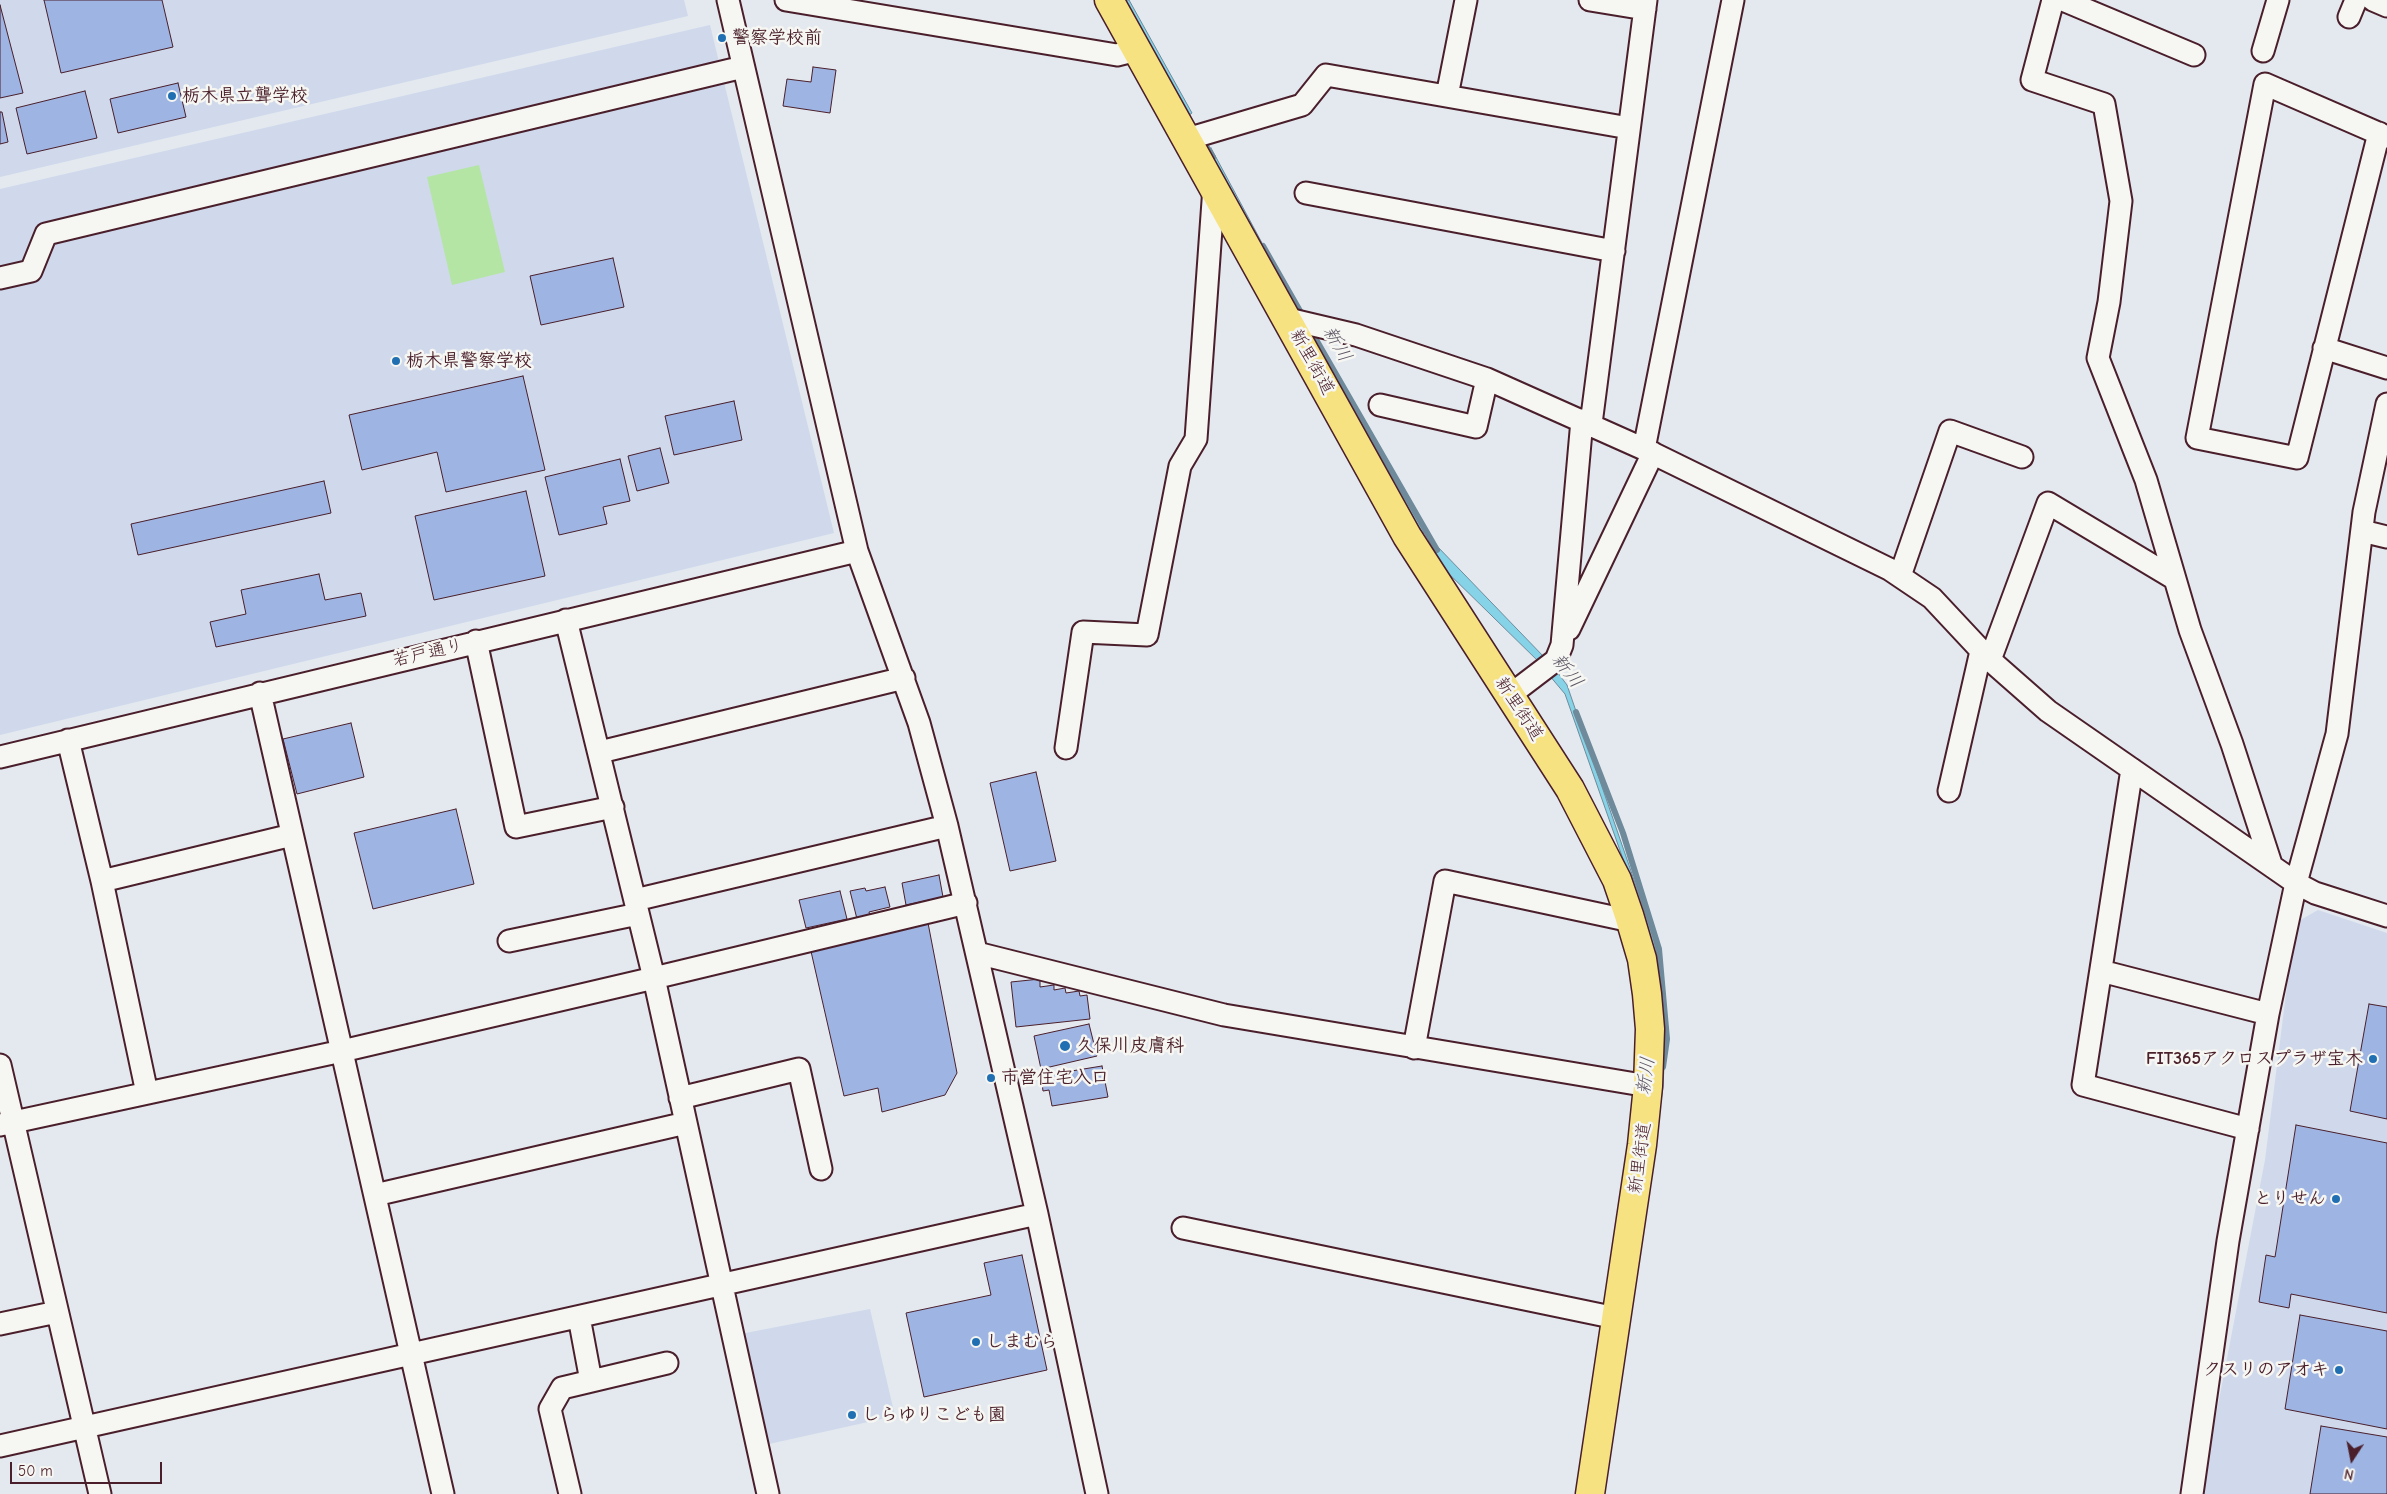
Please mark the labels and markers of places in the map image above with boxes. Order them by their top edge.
place label: 警察学校前 [732,27,822,49]
marker: 警察学校前 [716,32,728,44]
place label: 栃木県立聾学校 [182,85,308,107]
marker: 栃木県立聾学校 [166,90,178,102]
place label: 栃木県警察学校 [406,350,532,372]
marker: 栃木県警察学校 [390,355,402,367]
place label: 久保川皮膚科 [1076,1035,1184,1057]
marker: 久保川皮膚科 [1058,1039,1072,1053]
place label: FIT365アクロスプラザ宝木 [2146,1048,2363,1070]
marker: FIT365アクロスプラザ宝木 [2367,1053,2379,1065]
place label: 市営住宅入口 [1001,1067,1109,1089]
marker: 市営住宅入口 [985,1072,997,1084]
place label: とりせん [2254,1188,2326,1210]
marker: とりせん [2330,1193,2342,1205]
place label: しまむら [986,1331,1058,1353]
marker: しまむら [970,1336,982,1348]
place label: クスリのアオキ [2203,1359,2329,1381]
marker: クスリのアオキ [2333,1364,2345,1376]
place label: しらゆりこども園 [862,1404,1006,1426]
marker: しらゆりこども園 [846,1409,858,1421]

